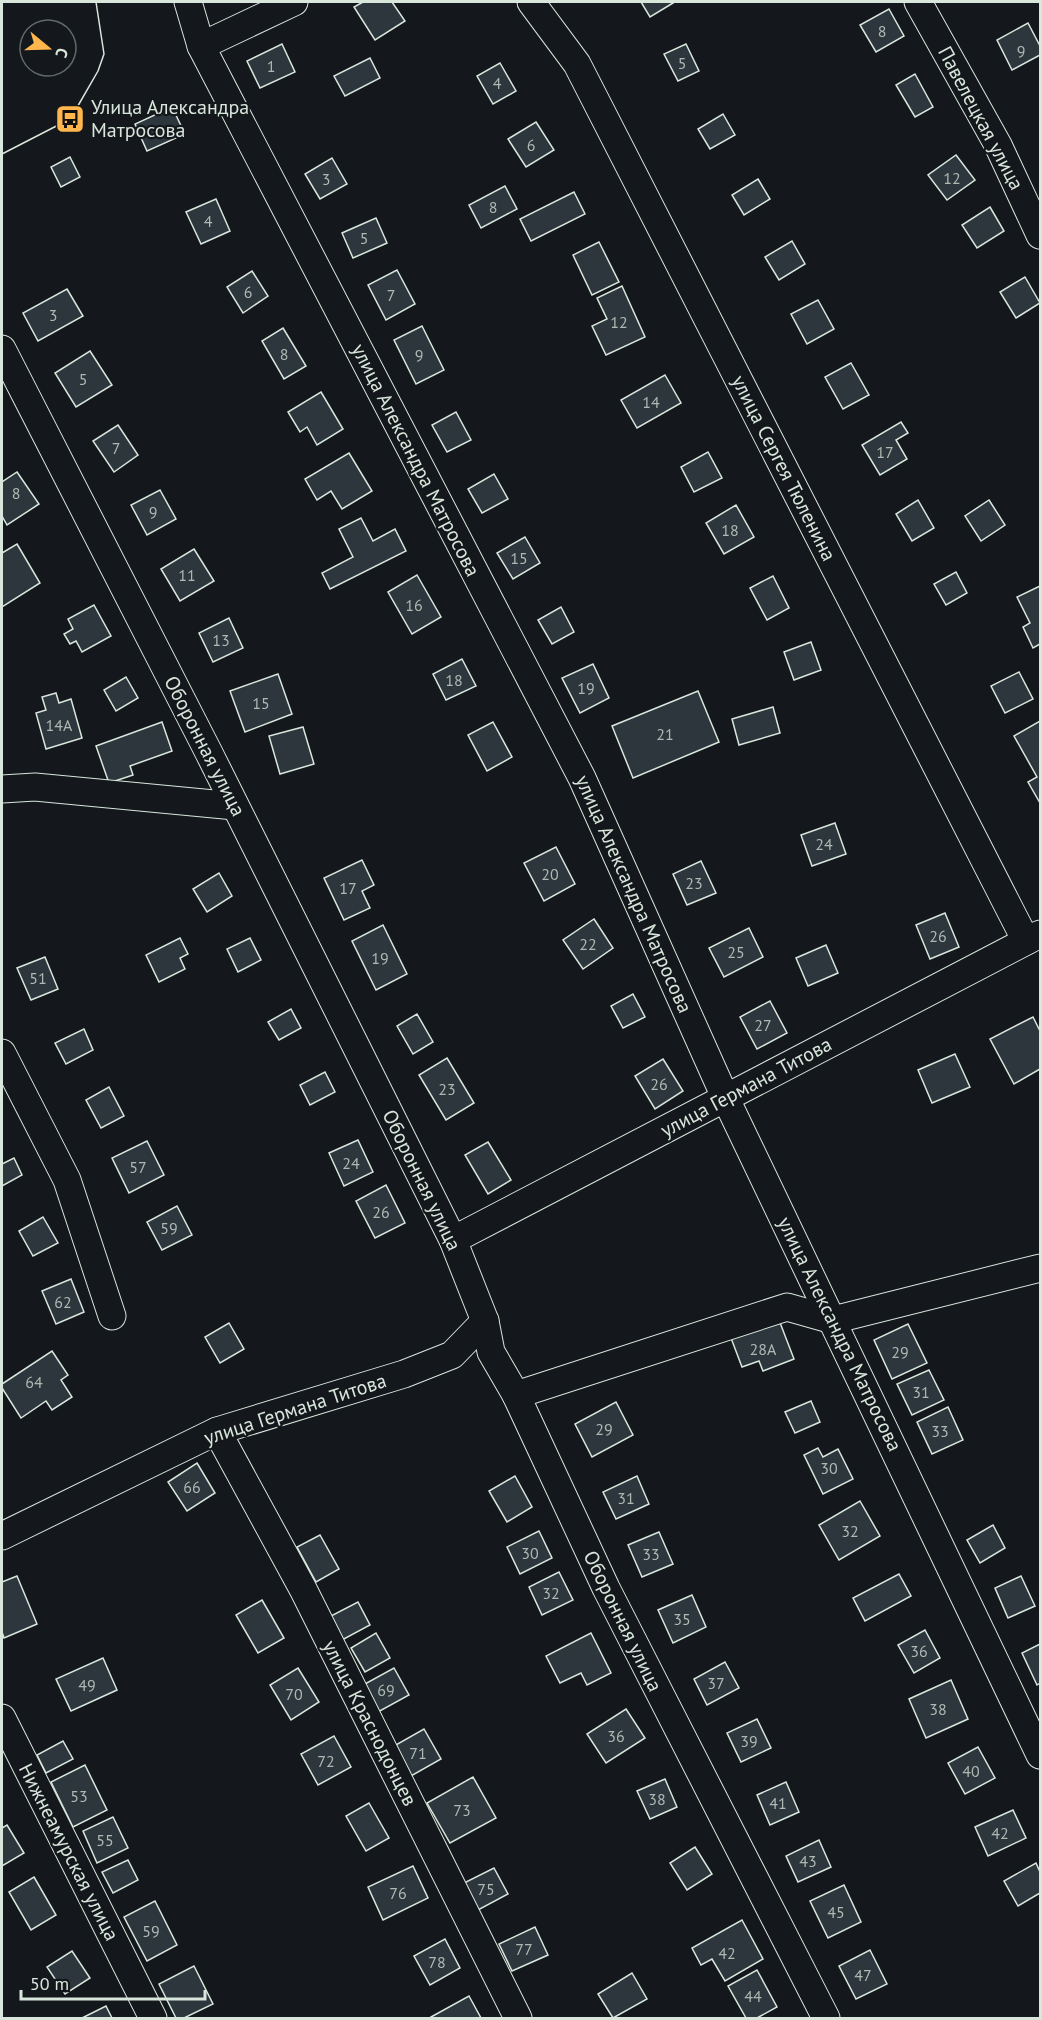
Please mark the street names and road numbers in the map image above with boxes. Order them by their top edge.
street label: Павелецкая улица [932,42,1030,194]
street label: улица Александра Матросова [346,339,486,581]
street label: улица Сергея Тюленина [726,371,842,565]
street label: Оборонная улица [158,672,252,820]
street label: улица Александра Матросова [570,771,698,1017]
street label: улица Германа Титова [656,1031,836,1143]
street label: Оборонная улица [377,1105,467,1255]
street label: улица Александра Матросова [772,1212,908,1456]
street label: улица Германа Титова [201,1367,389,1451]
street label: Оборонная улица [578,1546,668,1696]
street label: улица Краснодонцев [317,1636,423,1810]
street label: Нижнеамурская улица [13,1759,125,1945]

